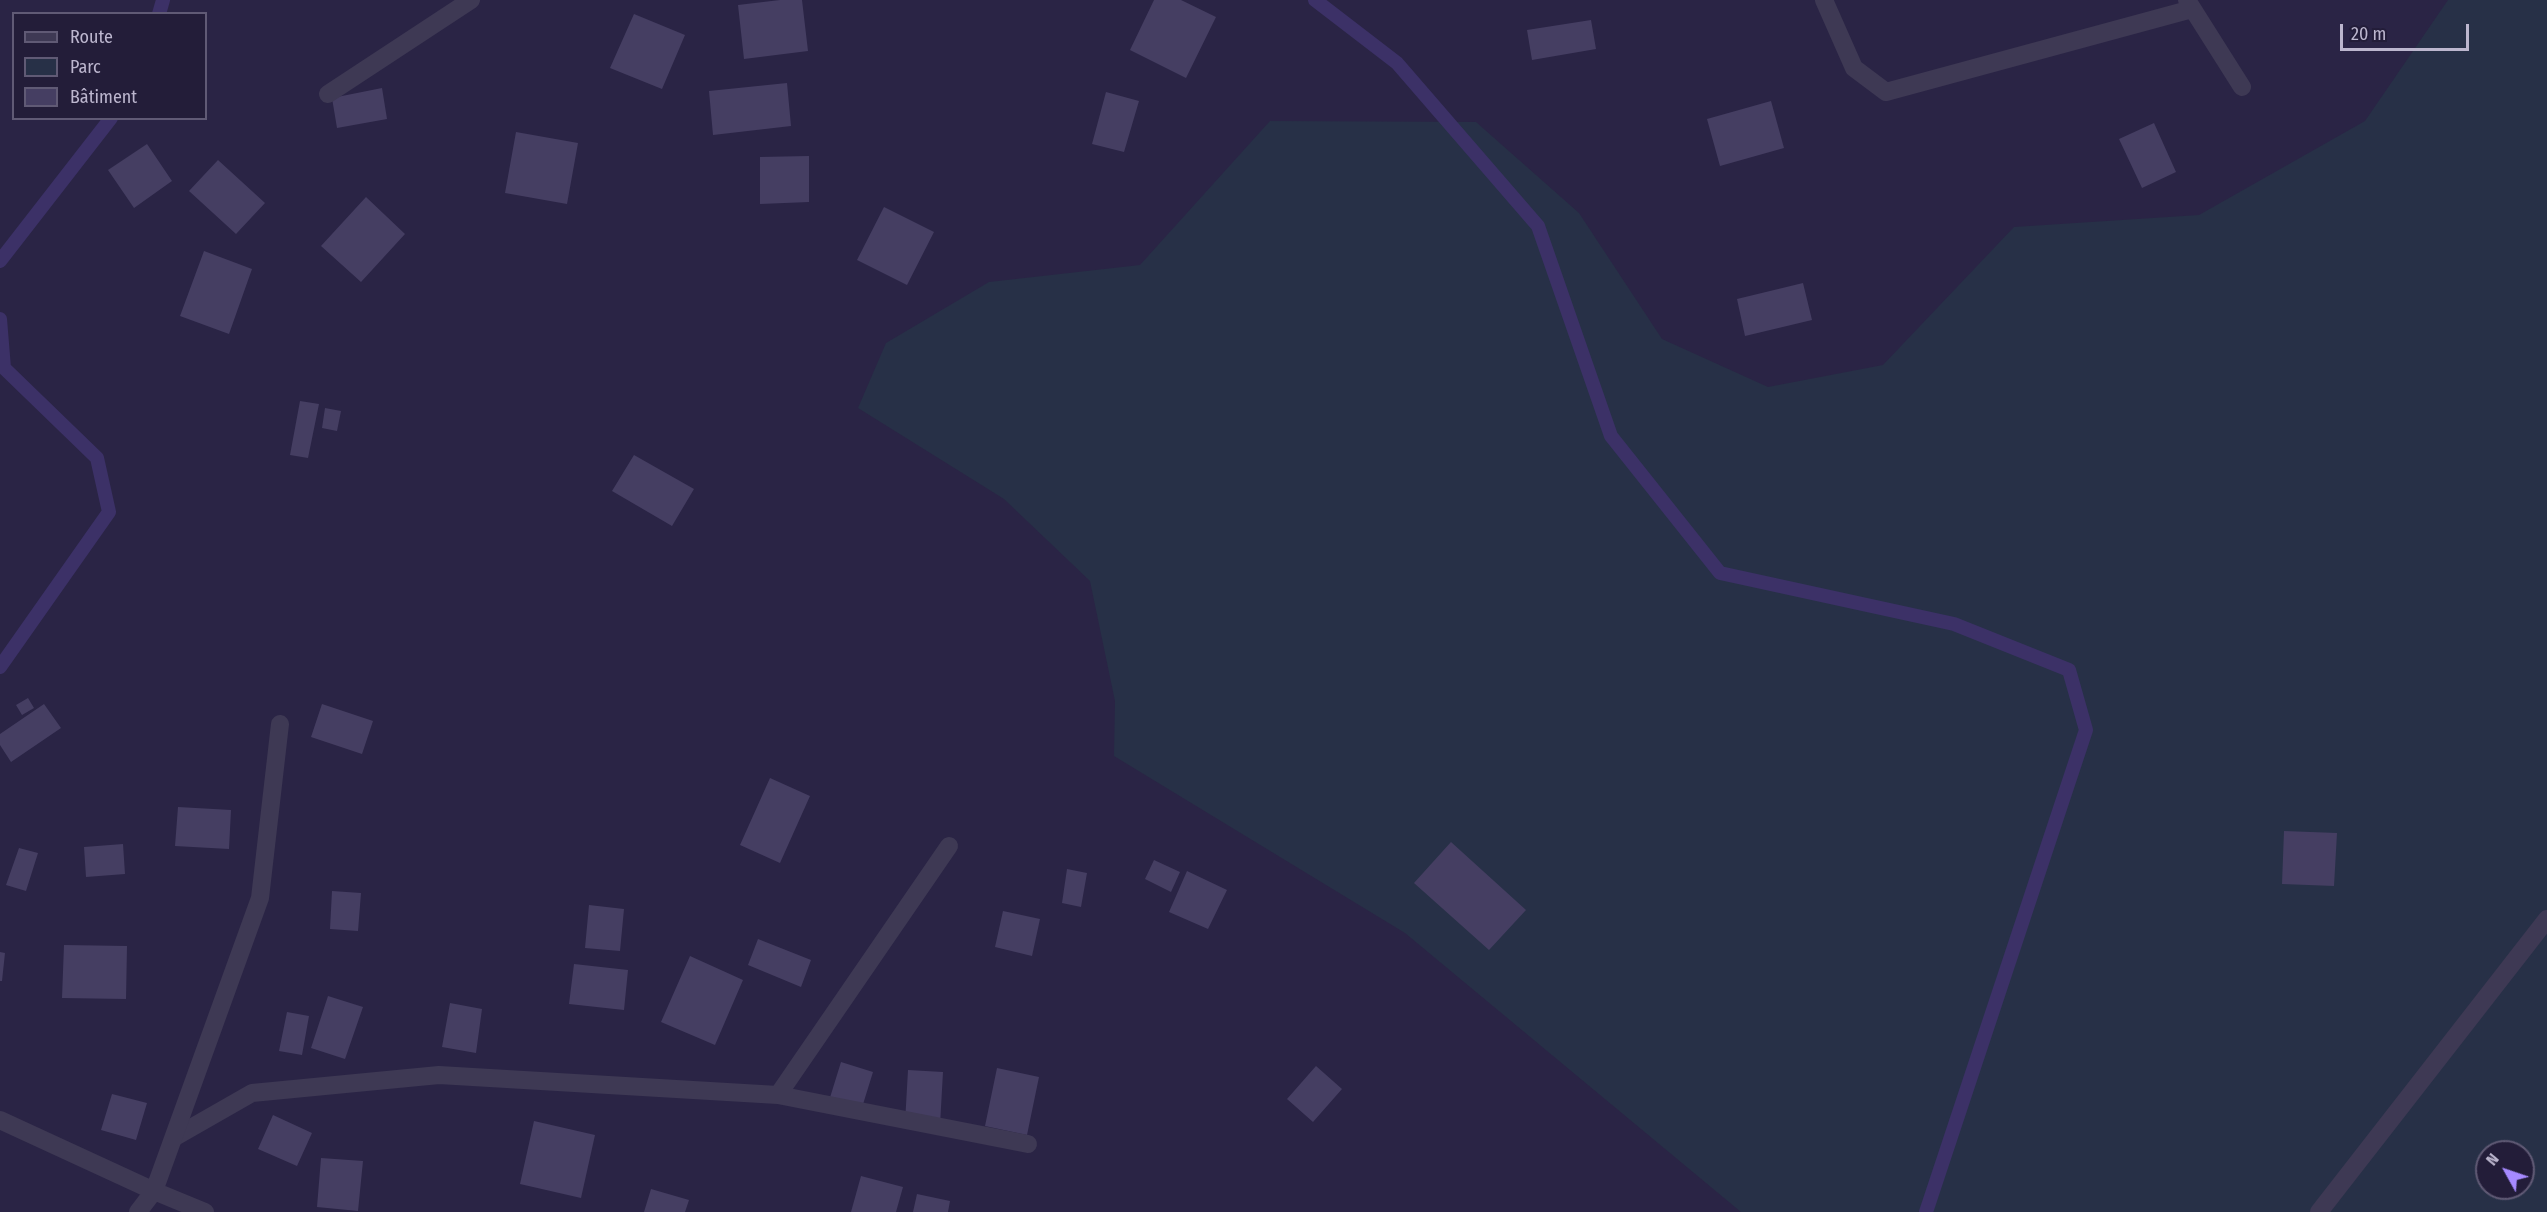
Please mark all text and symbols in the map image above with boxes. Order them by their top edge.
legend [12,12,207,120]
scale bar [2343,12,2472,50]
text: 20 m [2351,23,2386,45]
text: Route [70,26,113,48]
text: Parc [70,56,101,78]
text: Bâtiment [70,86,137,108]
north arrow [2475,1140,2535,1200]
text: N [2482,1150,2503,1169]

